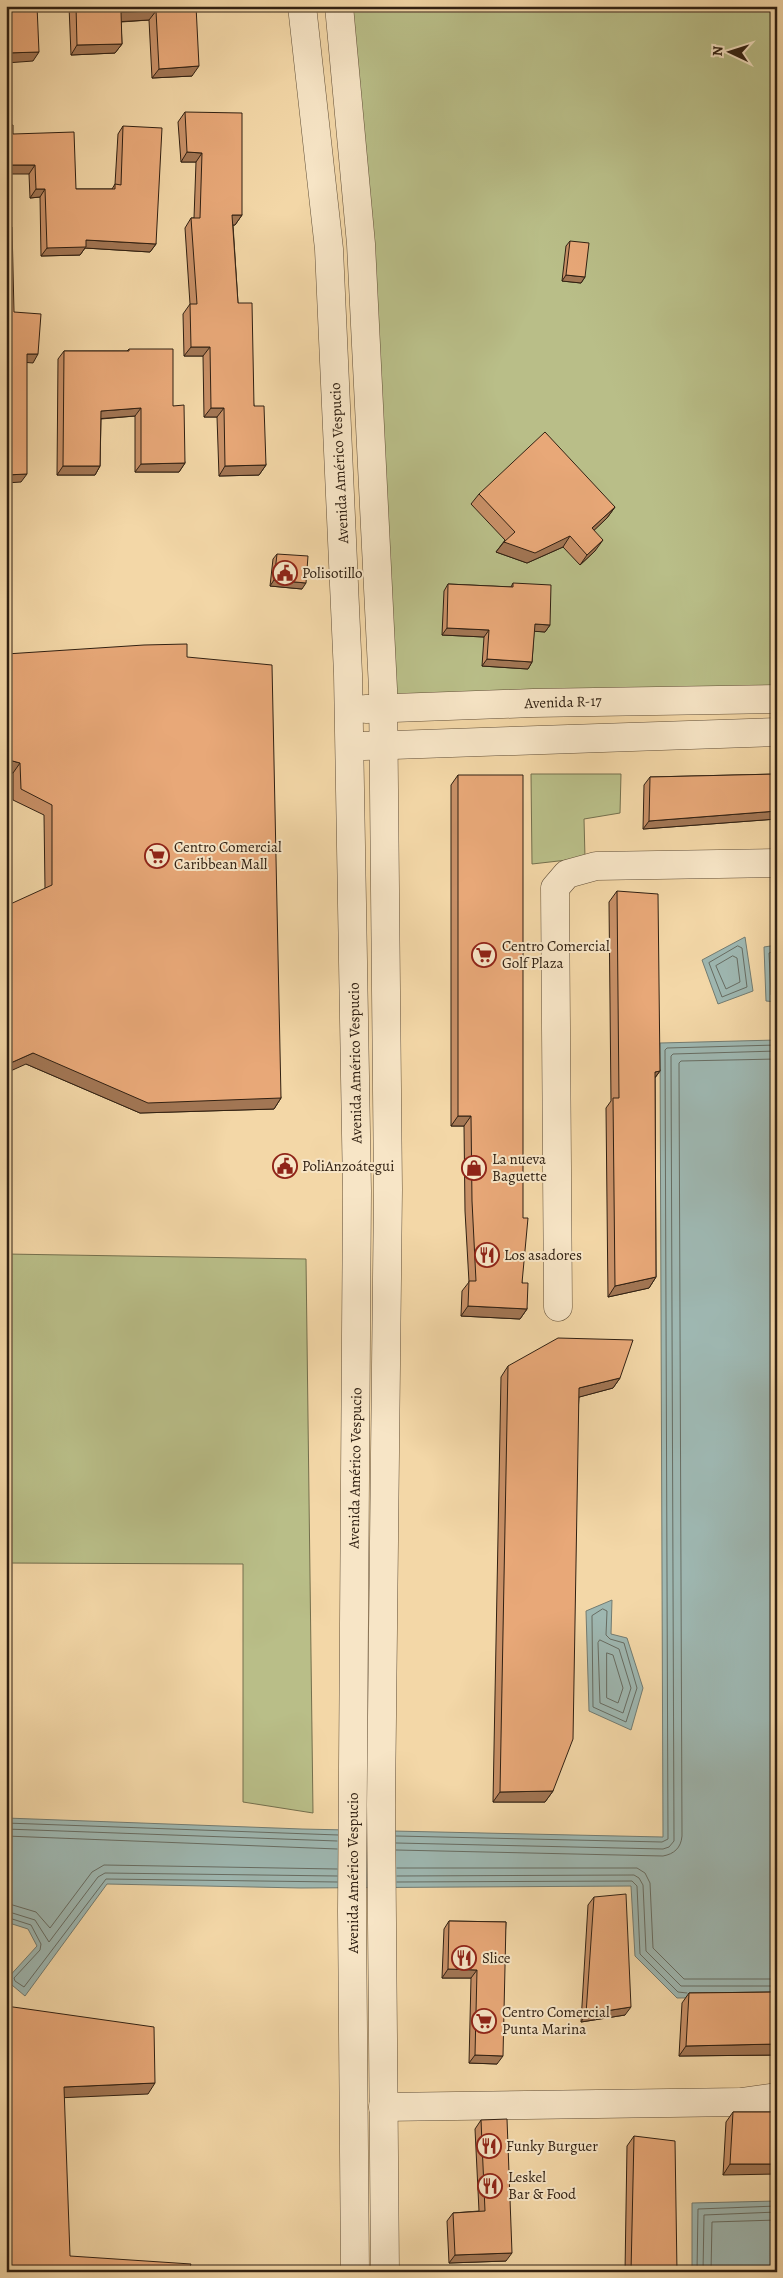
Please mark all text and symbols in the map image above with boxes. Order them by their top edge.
north arrow [706,28,756,78]
text: N [708,45,727,57]
street label: Avenida Américo Vespucio [325,382,353,545]
public building icon: Polisotillo [272,560,298,586]
place label: Polisotillo [302,563,362,583]
street label: Avenida R-17 [523,691,603,713]
place label: Centro Comercial Caribbean Mall [174,837,282,874]
supermarket icon: Centro Comercial Caribbean Mall [144,843,170,869]
place label: Centro Comercial Golf Plaza [502,936,610,973]
supermarket icon: Centro Comercial Golf Plaza [471,942,497,968]
street label: Avenida Américo Vespucio [344,982,366,1145]
place label: La nueva Baguette [492,1149,547,1186]
public building icon: PoliAnzoátegui [272,1153,298,1179]
shop icon: La nueva Baguette [461,1155,487,1181]
place label: PoliAnzoátegui [302,1156,394,1176]
restaurant icon: Los asadores [474,1242,500,1268]
place label: Los asadores [504,1245,582,1265]
street label: Avenida Américo Vespucio [344,1387,366,1550]
street label: Avenida Américo Vespucio [343,1792,363,1955]
restaurant icon: Slice [451,1945,477,1971]
place label: Slice [482,1948,511,1968]
place label: Centro Comercial Punta Marina [502,2002,610,2039]
supermarket icon: Centro Comercial Punta Marina [471,2008,497,2034]
restaurant icon: Funky Burguer [476,2133,502,2159]
place label: Funky Burguer [506,2136,598,2156]
place label: Leskel Bar & Food [508,2167,577,2204]
restaurant icon: Leskel Bar & Food [477,2173,503,2199]

